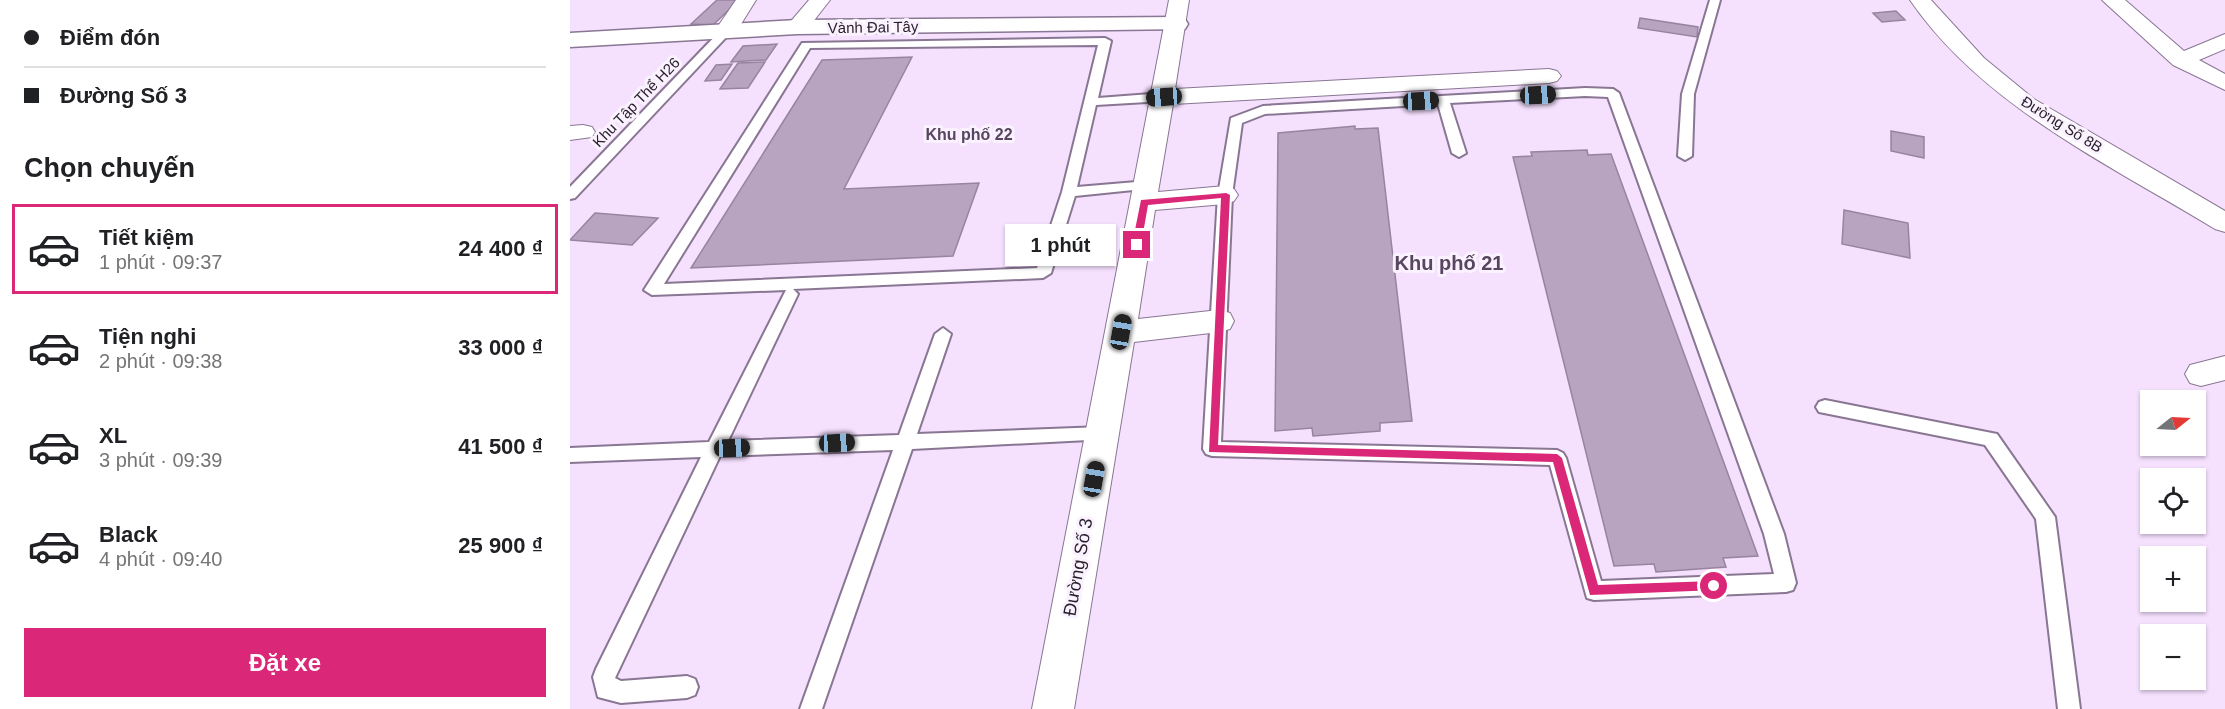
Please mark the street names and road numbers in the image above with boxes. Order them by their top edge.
street label: Vành Đai Tây [828,18,919,36]
street label: Khu Tập Thể H26 [589,54,683,150]
street label: Đường Số 8B [2018,92,2106,156]
street label: Đường Số 3 [1060,517,1096,617]

